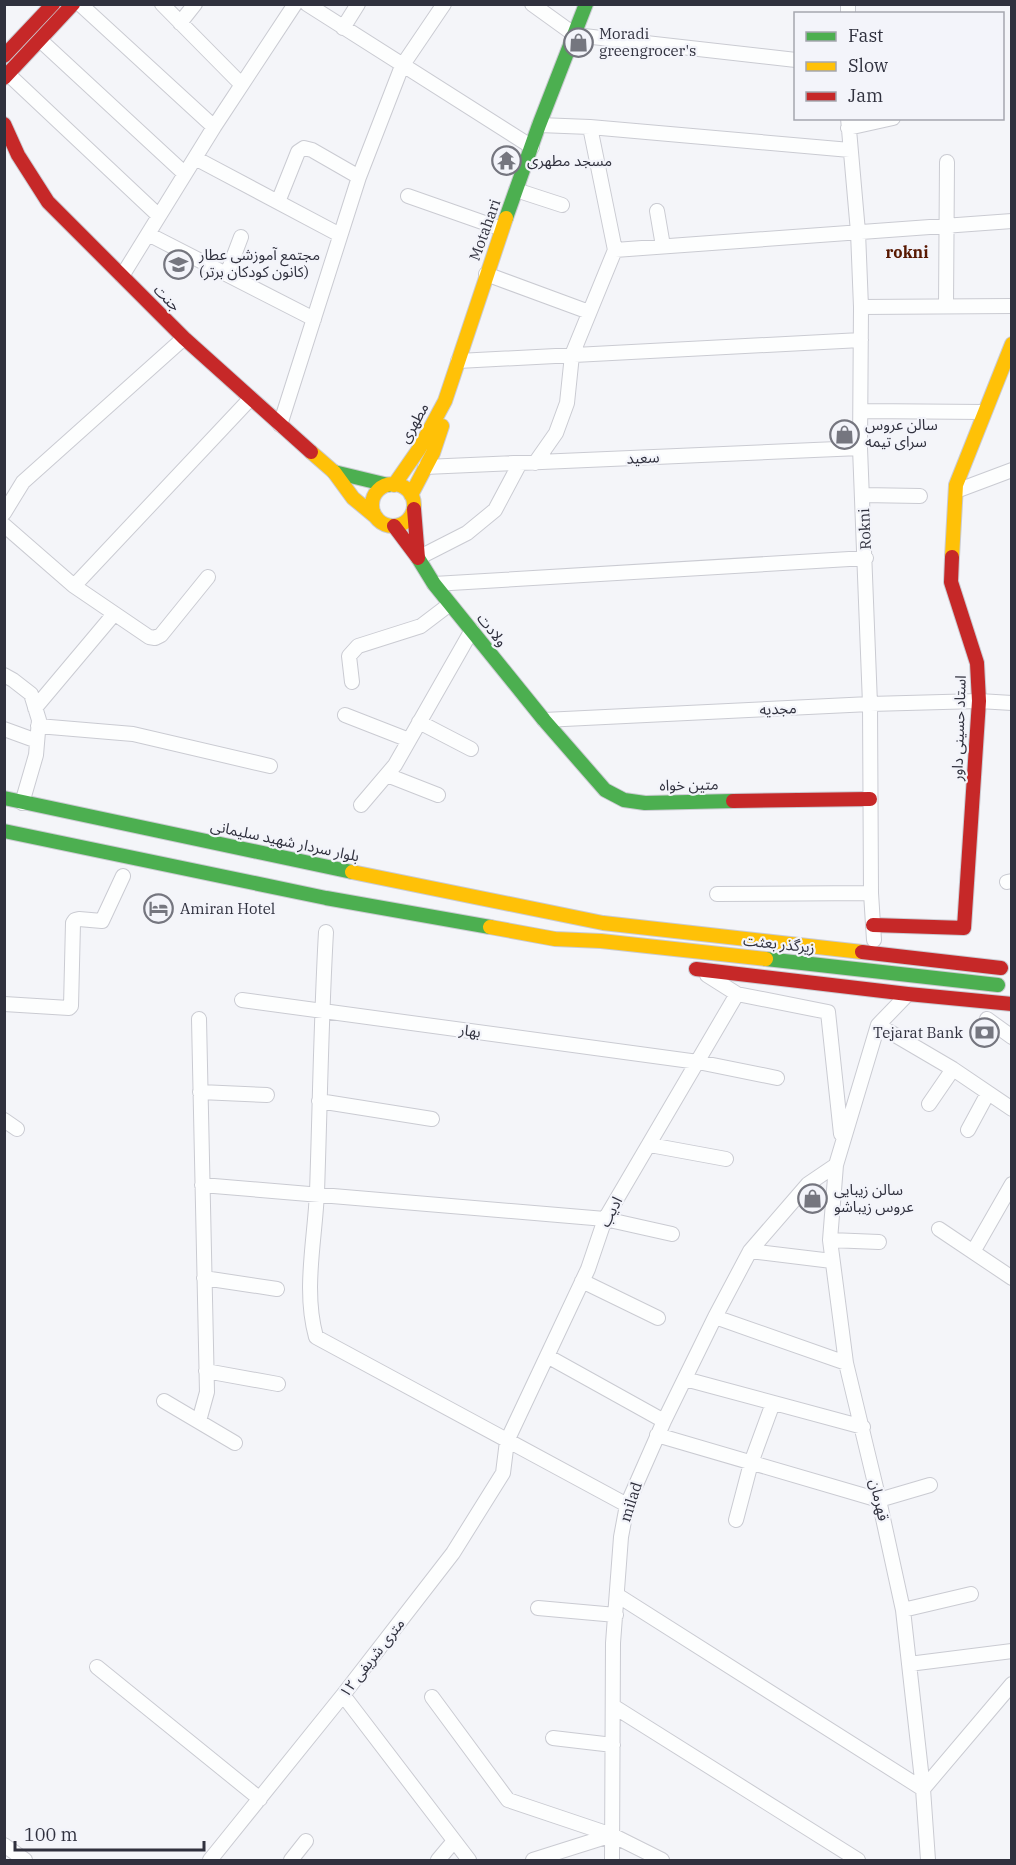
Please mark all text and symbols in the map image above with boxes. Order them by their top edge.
legend [794,12,1004,120]
place label: Moradi greengrocer's [599,24,696,60]
text: Fast [848,24,883,47]
shop icon: Moradi greengrocer's [562,27,594,59]
text: Slow [848,54,888,77]
text: Jam [848,84,883,107]
temple icon: مسجد مطهری [490,145,522,177]
place label: مسجد مطهری [527,151,612,170]
street label: Motahari [465,196,504,263]
district label: rokni [885,242,929,262]
place label: مجتمع آموزشی عطار (کانون کودکان برتر) [198,245,320,281]
school or university icon: مجتمع آموزشی عطار (کانون کودکان برتر) [162,248,194,280]
street label: جنت [150,280,185,315]
street label: مطهری [394,399,433,446]
place label: سالن عروس سرای تیمه [865,415,938,451]
shop icon: سالن عروس سرای تیمه [828,418,860,450]
street label: سعید [626,447,660,468]
street label: Rokni [854,508,875,550]
street label: ولادت [473,609,512,650]
street label: استاد حسینی داور [947,675,970,782]
street label: مجدیه [759,698,797,719]
street label: متین خواه [659,774,719,795]
street label: بلوار سردار شهید سلیمانی [209,815,361,866]
hotel icon: Amiran Hotel [143,893,175,925]
place label: Amiran Hotel [180,899,275,918]
street label: زیرگذر بعثت [742,930,816,957]
bank icon: Tejarat Bank [968,1017,1000,1049]
street label: بهار [457,1019,482,1041]
place label: Tejarat Bank [873,1023,963,1042]
place label: سالن زیبایی عروس زیباشو [834,1180,914,1216]
shop icon: سالن زیبایی عروس زیباشو [797,1183,829,1215]
street label: ادیب [595,1193,626,1230]
street label: قهرمان [865,1477,894,1523]
street label: milad [615,1479,646,1524]
street label: ۱۲ متری شریفی [335,1614,408,1701]
scale bar [15,1814,204,1852]
text: 100 m [24,1823,78,1846]

